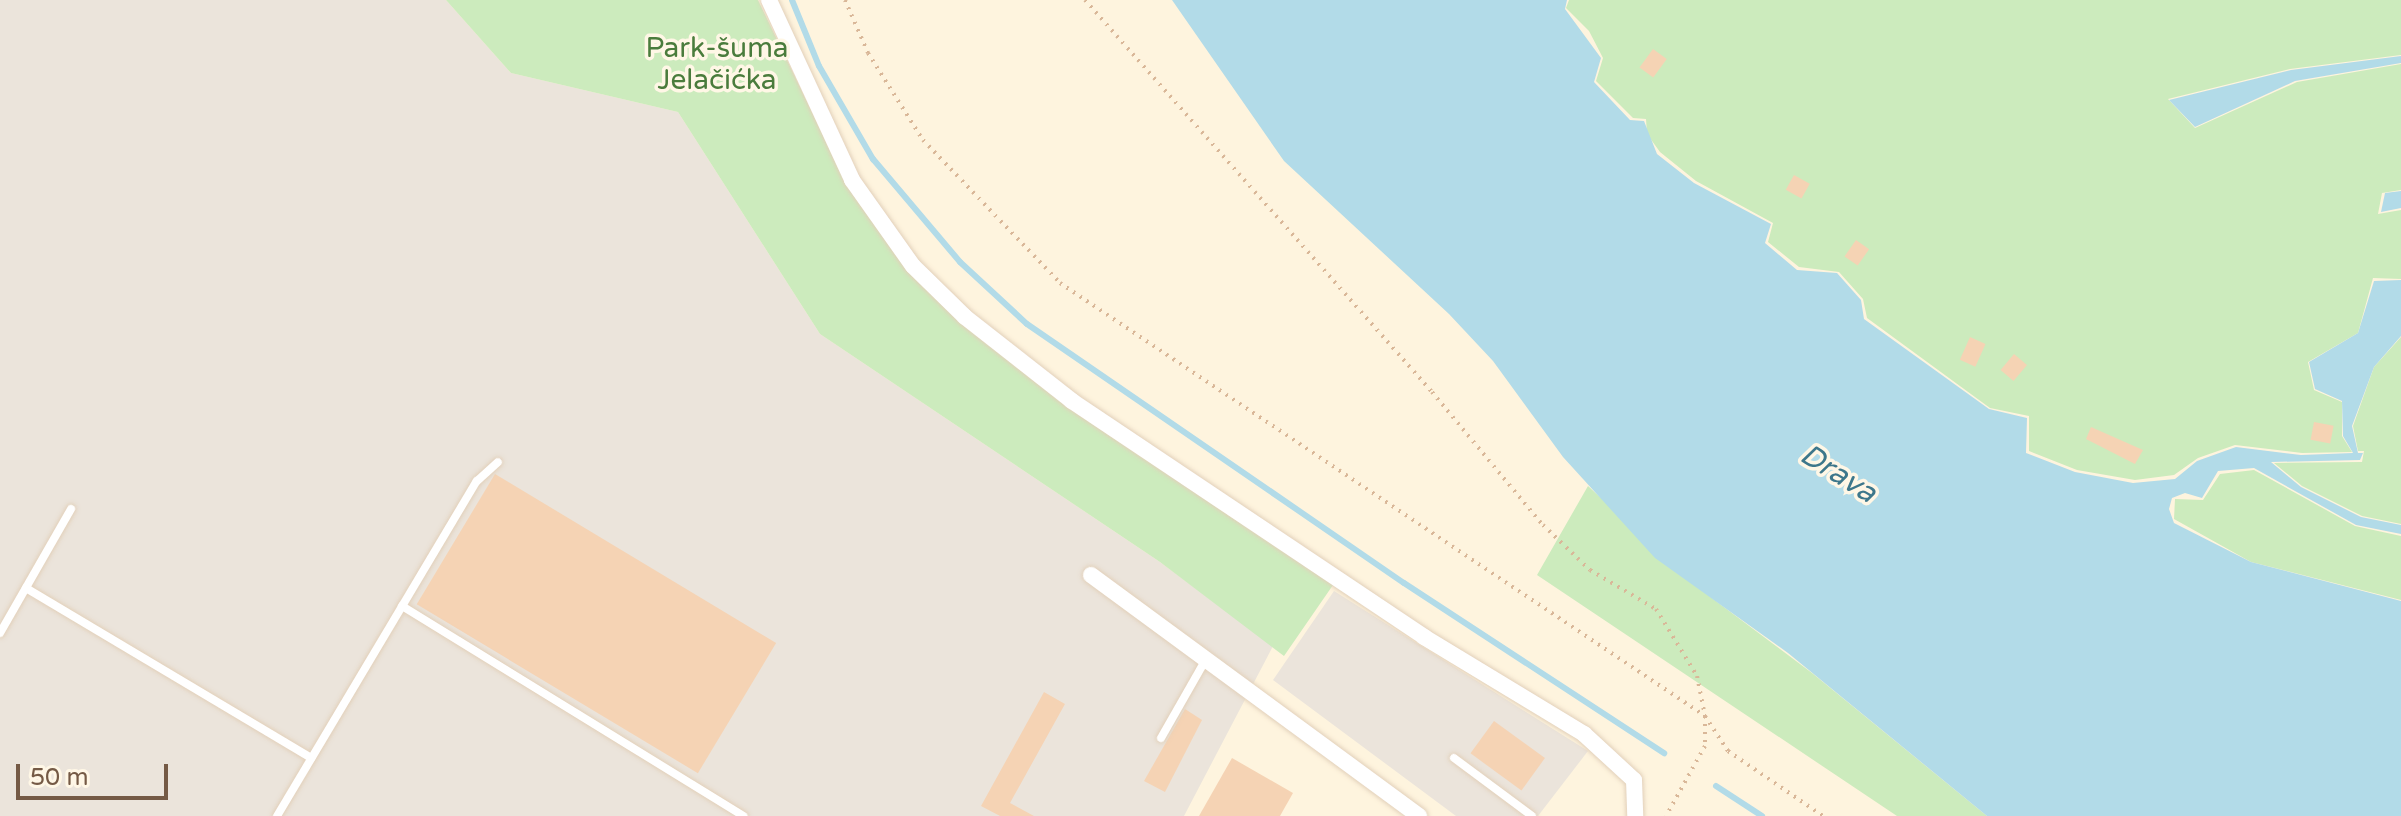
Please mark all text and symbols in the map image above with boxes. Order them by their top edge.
park label: Park-šuma Jelačićka [645,31,789,97]
water label: Drava [1793,437,1883,511]
scale bar [20,748,172,798]
text: 50 m [30,763,88,792]

